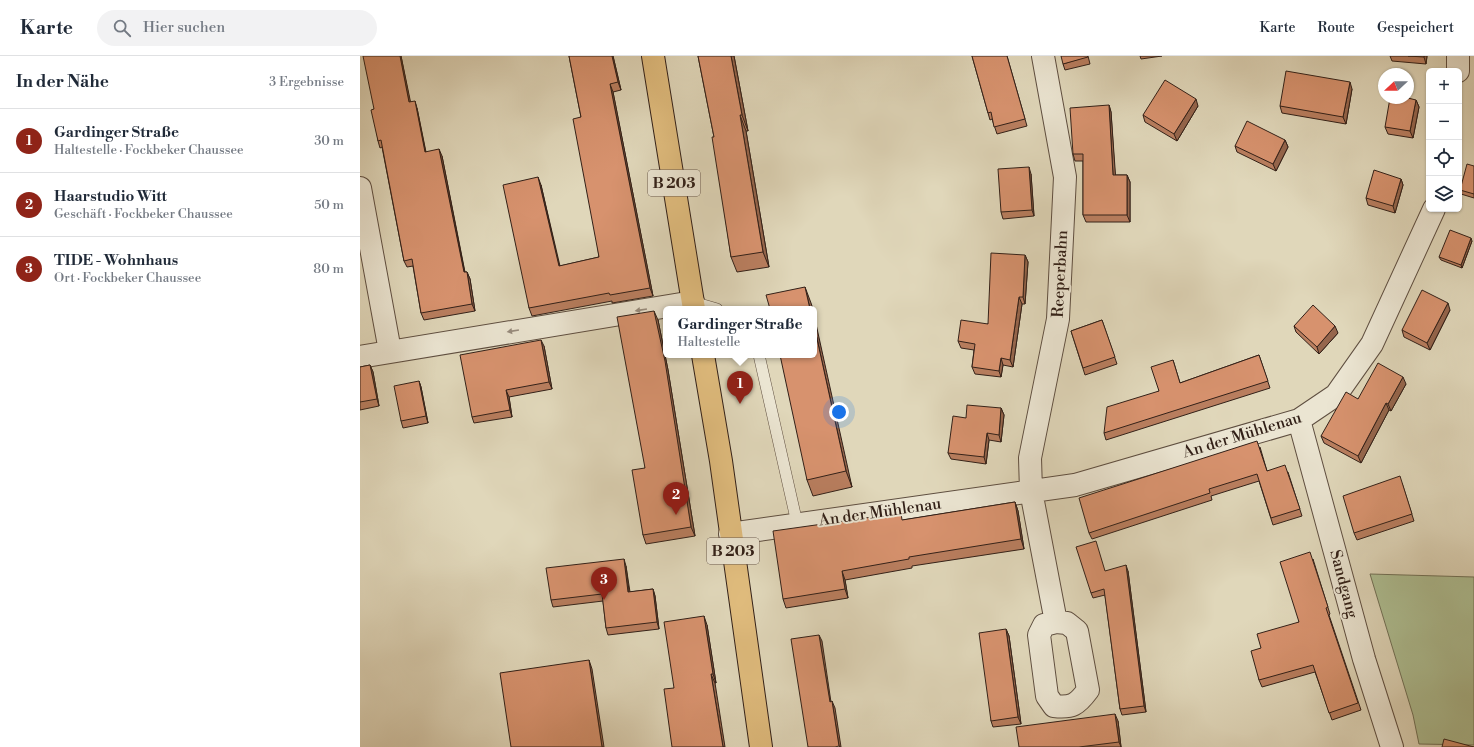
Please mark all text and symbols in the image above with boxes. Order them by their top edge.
search box [97,10,377,46]
text: Karte [20,16,73,40]
icon: search [111,17,133,39]
text: Hier suchen [143,18,225,37]
text: Karte [1259,19,1296,37]
text: Route [1318,19,1355,37]
text: Gespeichert [1377,19,1454,37]
north arrow [1378,68,1414,104]
map controls [1426,68,1462,212]
button: + [1426,68,1462,104]
text: In der Nähe [16,71,109,93]
text: 3 Ergebnisse [269,74,344,90]
button: − [1426,104,1462,140]
text: Gardinger Straße [54,123,179,142]
text: 1 [26,133,32,149]
text: 30 m [314,133,344,149]
button: locate [1426,140,1462,176]
text: Haltestelle · Fockbeker Chaussee [54,142,244,158]
road number: B 203 [648,170,700,196]
button: layers [1426,176,1462,212]
text: Haarstudio Witt [54,187,167,206]
text: 2 [25,197,33,213]
text: 50 m [314,197,344,213]
text: Geschäft · Fockbeker Chaussee [54,206,233,222]
street label: Reeperbahn [1048,229,1072,318]
text: TIDE - Wohnhaus [54,251,178,270]
text: 3 [25,261,33,277]
text: 80 m [313,261,344,277]
text: Ort · Fockbeker Chaussee [54,270,201,286]
popup [663,306,817,358]
one-way arrow [635,307,647,313]
text: Gardinger Straße [677,315,803,334]
one-way arrow [506,328,519,334]
text: Haltestelle [677,334,740,350]
pin: 1 [727,371,753,404]
your location [829,402,849,422]
street label: An der Mühlenau [1179,407,1304,463]
pin: 2 [663,482,689,515]
street label: An der Mühlenau [816,493,943,531]
road number: B 203 [707,538,759,564]
street label: Sandgang [1325,548,1363,621]
pin: 3 [591,567,617,600]

